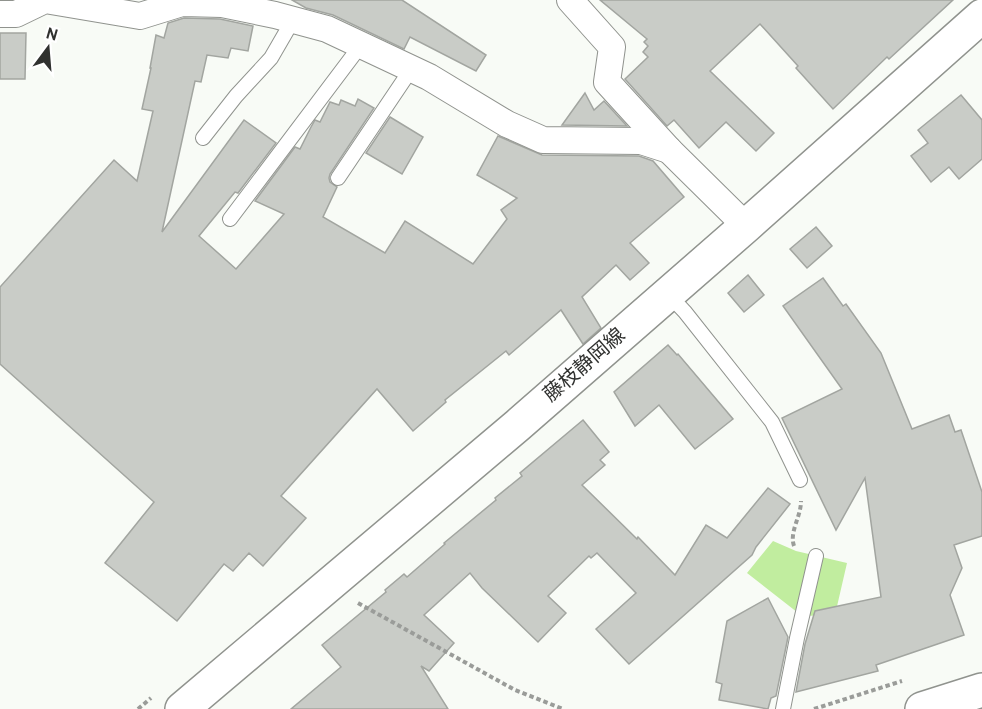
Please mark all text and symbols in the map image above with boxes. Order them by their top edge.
north arrow [18,18,78,78]
text: N [43,24,60,47]
street label: 藤枝静岡線 [539,323,631,409]

